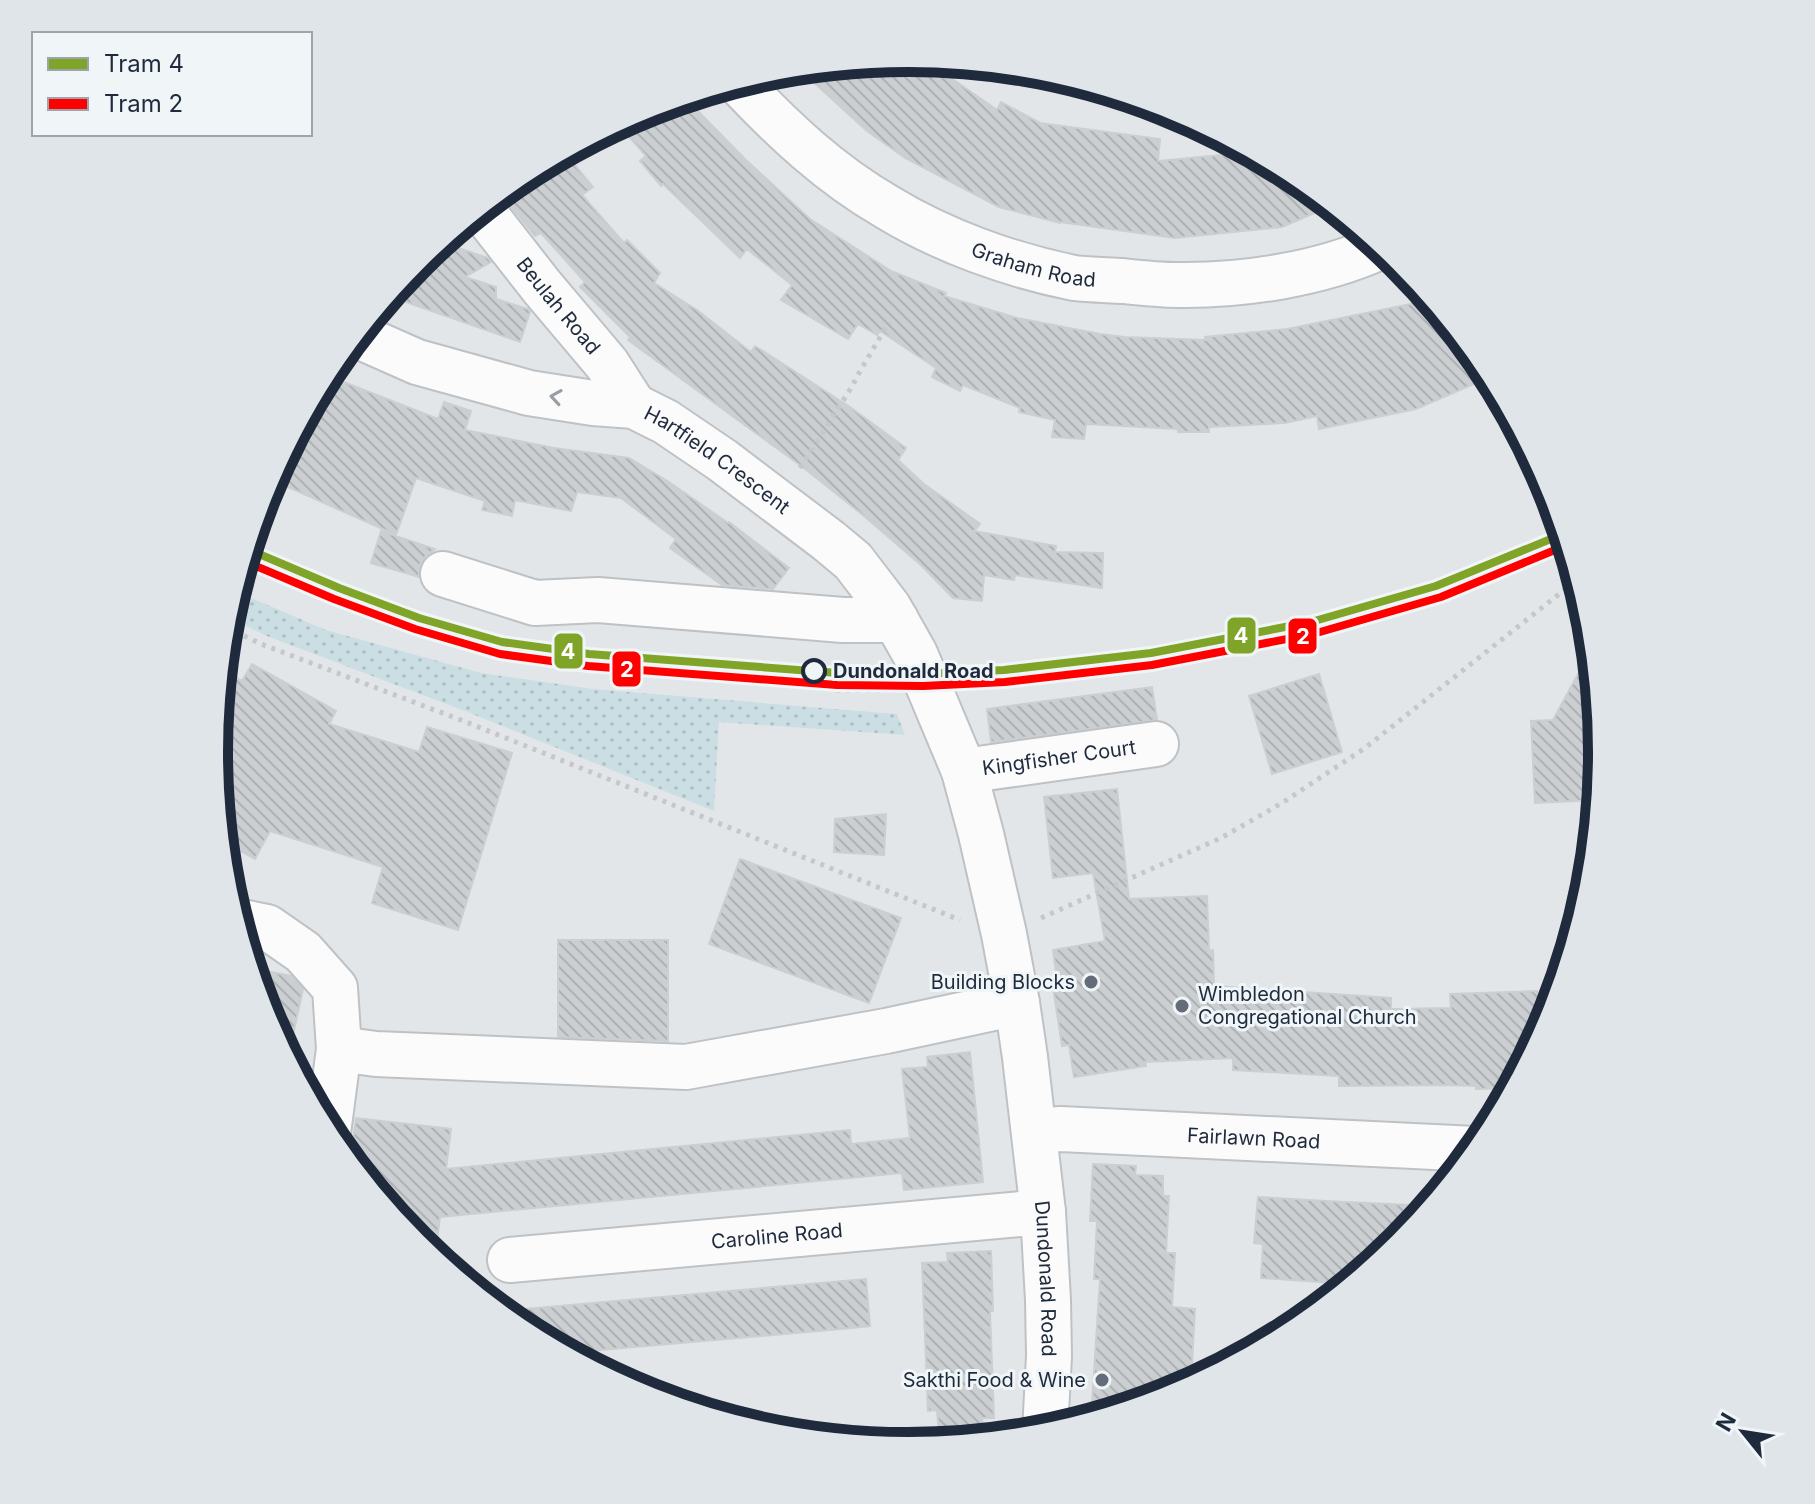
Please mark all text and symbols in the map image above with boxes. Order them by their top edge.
legend [32,32,312,136]
text: Tram 4 [104,49,184,78]
text: Tram 2 [104,89,183,118]
street label: Graham Road [968,237,1097,292]
street label: Beulah Road [511,253,605,359]
one-way arrow [550,390,563,407]
street label: Hartfield Crescent [640,401,795,519]
line badge: 4 [1226,616,1257,655]
line badge: 2 [1287,617,1318,655]
text: 4 [1234,622,1248,648]
text: 2 [1296,623,1310,649]
line badge: 4 [553,632,584,670]
text: 4 [561,638,575,664]
line badge: 2 [611,650,642,688]
text: 2 [620,656,634,682]
marker: Dundonald Road [802,659,826,683]
place label: Dundonald Road [833,659,994,683]
street label: Kingfisher Court [981,735,1138,780]
place label: Building Blocks [931,970,1075,994]
marker: Building Blocks [1082,973,1100,991]
place label: Wimbledon Congregational Church [1198,982,1417,1029]
marker: Wimbledon Congregational Church [1173,997,1191,1015]
street label: Fairlawn Road [1186,1123,1321,1154]
street label: Dundonald Road [1030,1199,1061,1357]
street label: Caroline Road [710,1218,844,1254]
place label: Sakthi Food & Wine [903,1368,1086,1392]
marker: Sakthi Food & Wine [1093,1371,1111,1389]
north arrow [1703,1392,1783,1472]
text: N [1710,1408,1741,1436]

